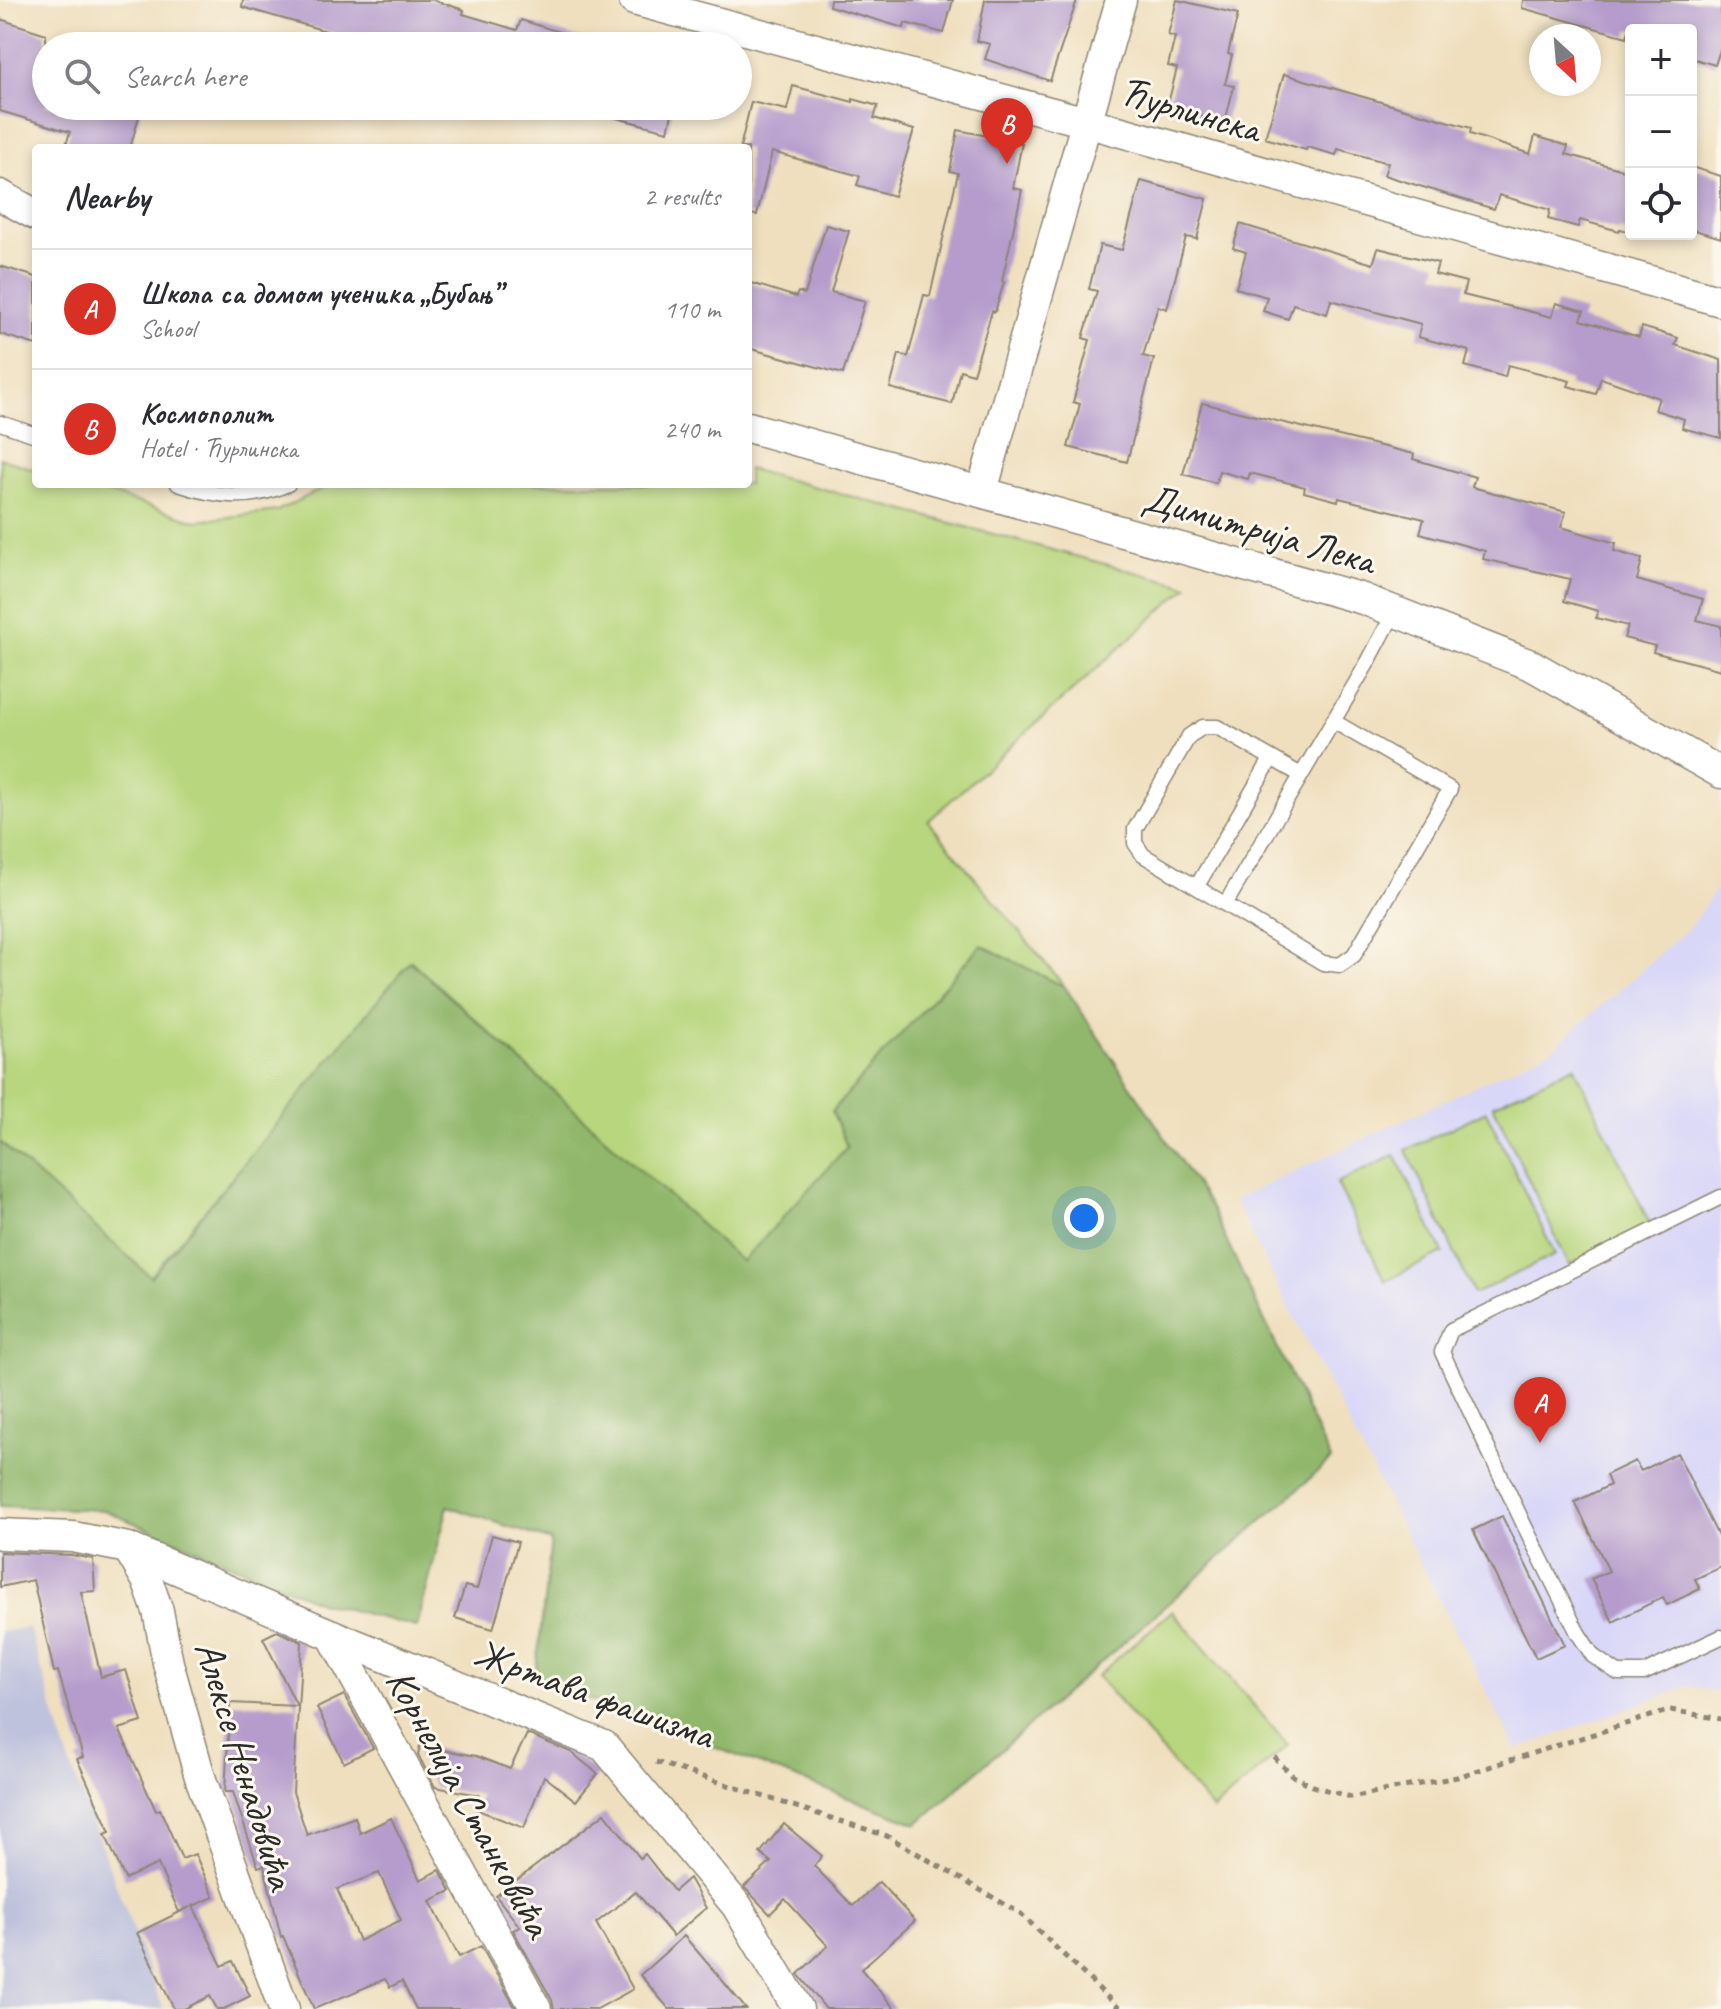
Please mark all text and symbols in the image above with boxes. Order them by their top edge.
north arrow [1529,24,1601,96]
map controls [1625,24,1697,240]
button: + [1625,24,1697,96]
search box [32,32,752,120]
icon: search [60,54,104,98]
text: Search here [124,57,246,95]
street label: Ћурлинска [1112,66,1270,155]
button: − [1625,96,1697,168]
pin: B [981,98,1033,164]
button: locate [1625,168,1697,240]
text: Nearby [64,175,150,218]
text: 2 results [644,180,720,213]
text: Школа са домом ученика „Бубањ” [140,274,500,312]
text: A [83,293,97,326]
text: 110 m [664,293,720,326]
text: School [140,312,196,345]
text: Космополит [140,394,273,432]
text: B [83,413,97,446]
text: 240 m [664,413,720,446]
text: Hotel · Ћурлинска [140,432,298,465]
street label: Димитрија Лека [1138,472,1384,587]
your location [1064,1198,1104,1238]
pin: A [1514,1377,1566,1443]
street label: Жртава фашизма [468,1628,723,1761]
street label: Алексе Ненадовића [184,1635,307,1898]
street label: Корнелија Станковића [375,1660,565,1948]

